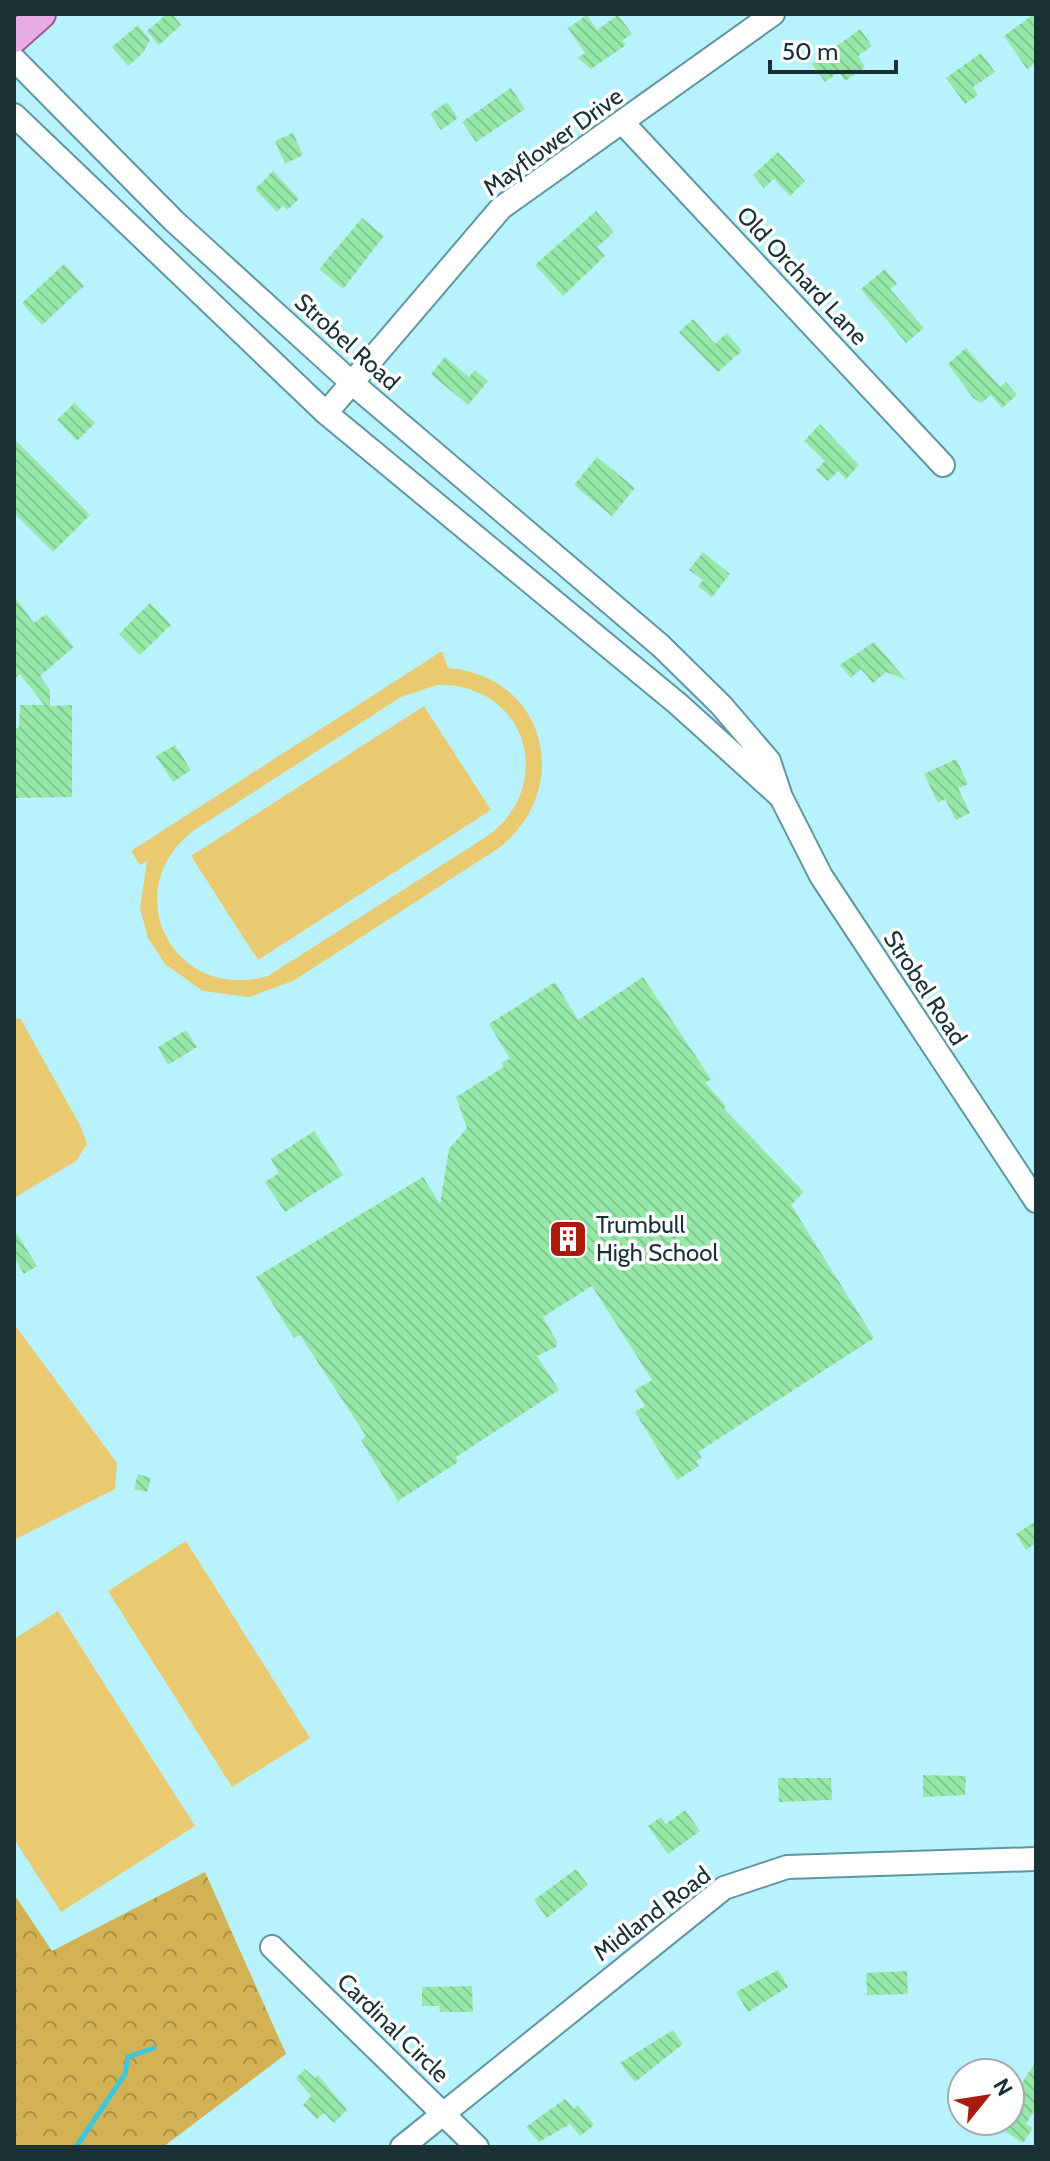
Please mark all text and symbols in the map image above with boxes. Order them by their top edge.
scale bar [770,24,896,74]
text: 50 m [782,37,838,66]
street label: Mayflower Drive [477,81,628,202]
street label: Old Orchard Lane [731,200,874,351]
street label: Strobel Road [289,287,406,396]
street label: Strobel Road [878,925,973,1051]
place label: Trumbull High School [596,1210,718,1267]
building icon: Trumbull High School [547,1218,589,1260]
street label: Midland Road [587,1860,716,1967]
street label: Cardinal Circle [331,1967,455,2088]
north arrow [946,2057,1026,2137]
text: N [987,2074,1018,2101]

